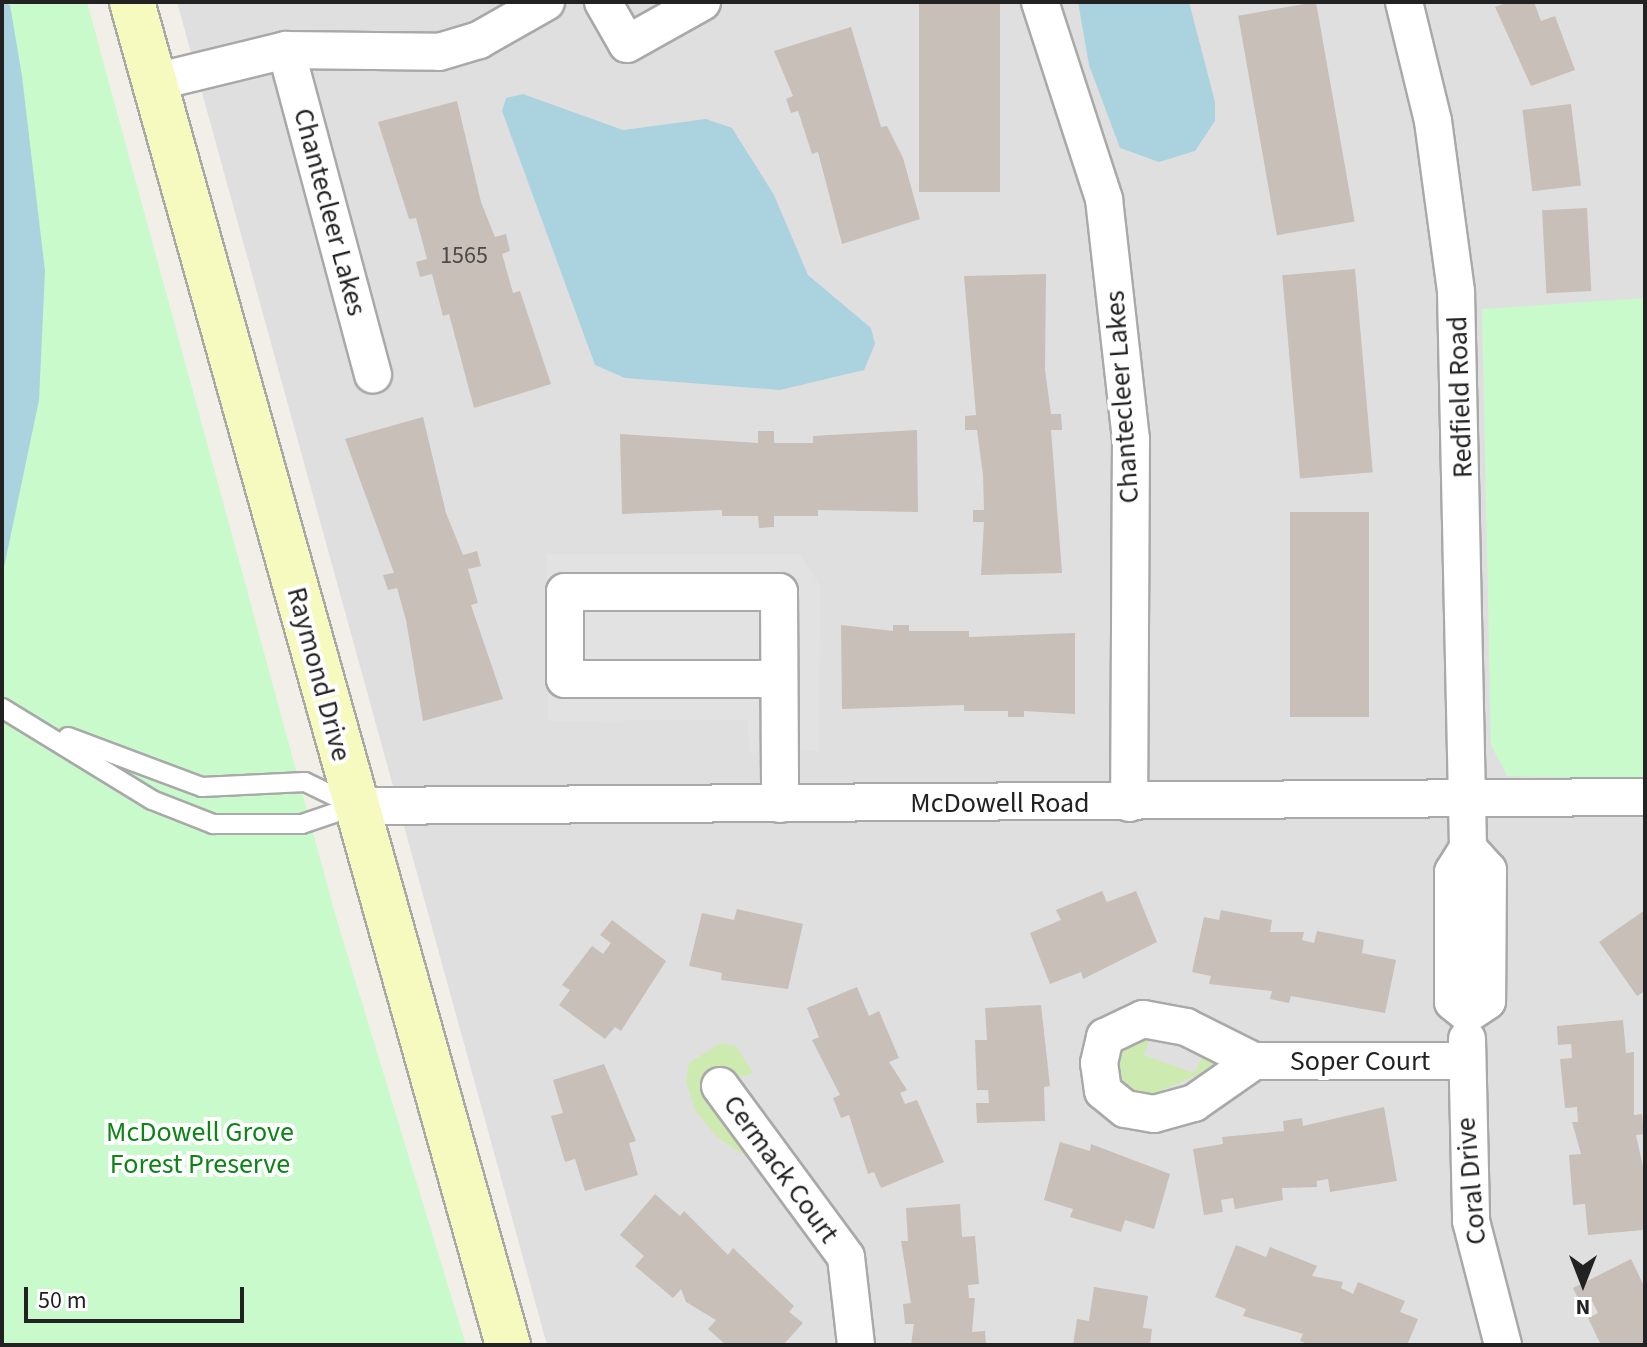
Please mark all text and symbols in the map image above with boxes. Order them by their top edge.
street label: Chantecleer Lakes [286,105,374,319]
house number: 1565 [440,242,488,270]
street label: Chantecleer Lakes [1098,289,1146,505]
street label: Redfield Road [1440,315,1480,479]
street label: Raymond Drive [280,583,358,765]
street label: McDowell Road [910,786,1090,820]
street label: Soper Court [1290,1044,1430,1078]
street label: Cermack Court [716,1088,846,1250]
park label: McDowell Grove Forest Preserve [106,1115,294,1181]
street label: Coral Drive [1449,1116,1493,1246]
north arrow [1543,1243,1623,1323]
scale bar [28,1271,248,1321]
text: 50 m [38,1283,87,1318]
text: N [1576,1291,1590,1323]

